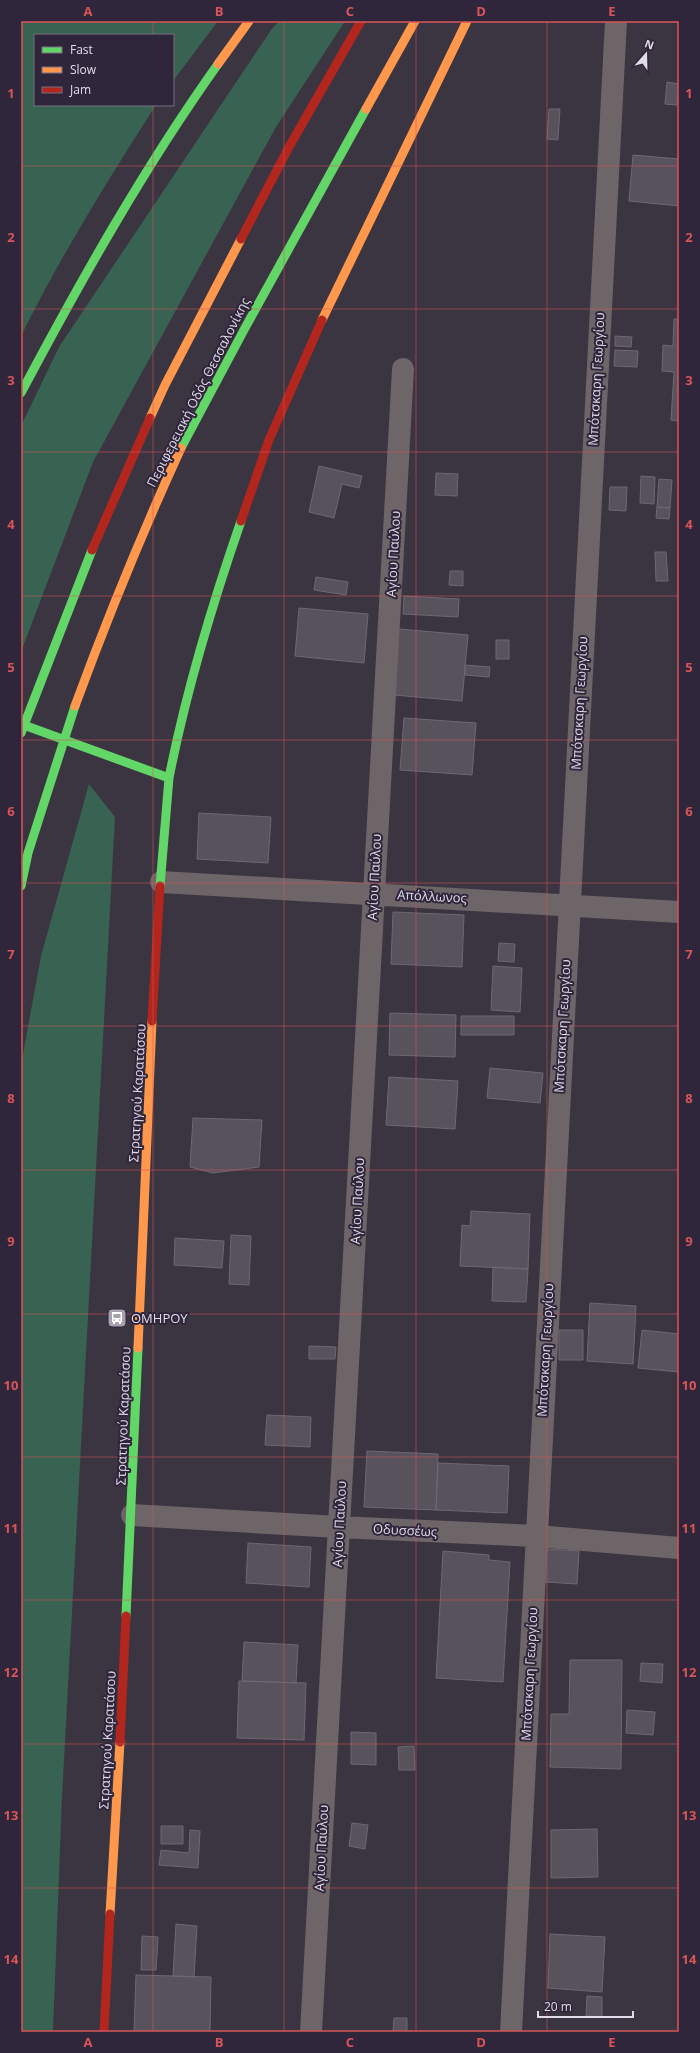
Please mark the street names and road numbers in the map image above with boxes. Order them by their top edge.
street label: Περιφερειακή Οδός Θεσσαλονίκης [142,294,254,490]
street label: Μπότσκαρη Γεωργίου [584,312,608,446]
street label: Αγίου Παύλου [382,510,404,598]
street label: Μπότσκαρη Γεωργίου [567,636,591,770]
street label: Αγίου Παύλου [363,833,385,921]
street label: Απόλλωνος [397,885,467,907]
street label: Μπότσκαρη Γεωργίου [550,959,574,1093]
street label: Στρατηγού Καρατάσου [124,1023,150,1163]
street label: Αγίου Παύλου [346,1157,368,1245]
street label: Μπότσκαρη Γεωργίου [533,1283,557,1417]
street label: Στρατηγού Καρατάσου [112,1346,134,1486]
street label: Αγίου Παύλου [328,1480,350,1568]
street label: Οδυσσέως [372,1519,438,1541]
street label: Μπότσκαρη Γεωργίου [517,1607,541,1741]
street label: Στρατηγού Καρατάσου [94,1670,120,1810]
street label: Αγίου Παύλου [310,1804,332,1892]

